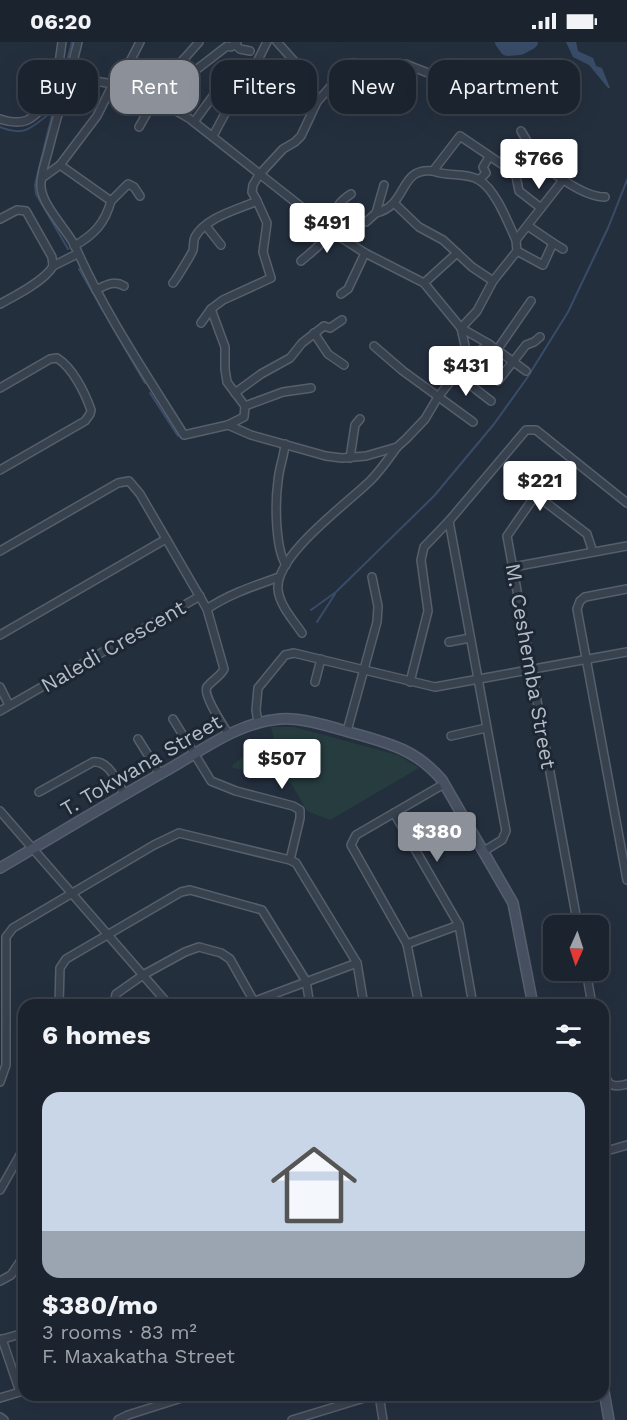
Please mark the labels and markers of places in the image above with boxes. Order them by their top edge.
pin: $766 [503,139,575,190]
pin: $491 [291,203,363,254]
pin: $431 [430,346,502,397]
pin: $221 [504,461,576,512]
pin: $507 [246,739,318,790]
pin: $380 [401,812,473,863]

